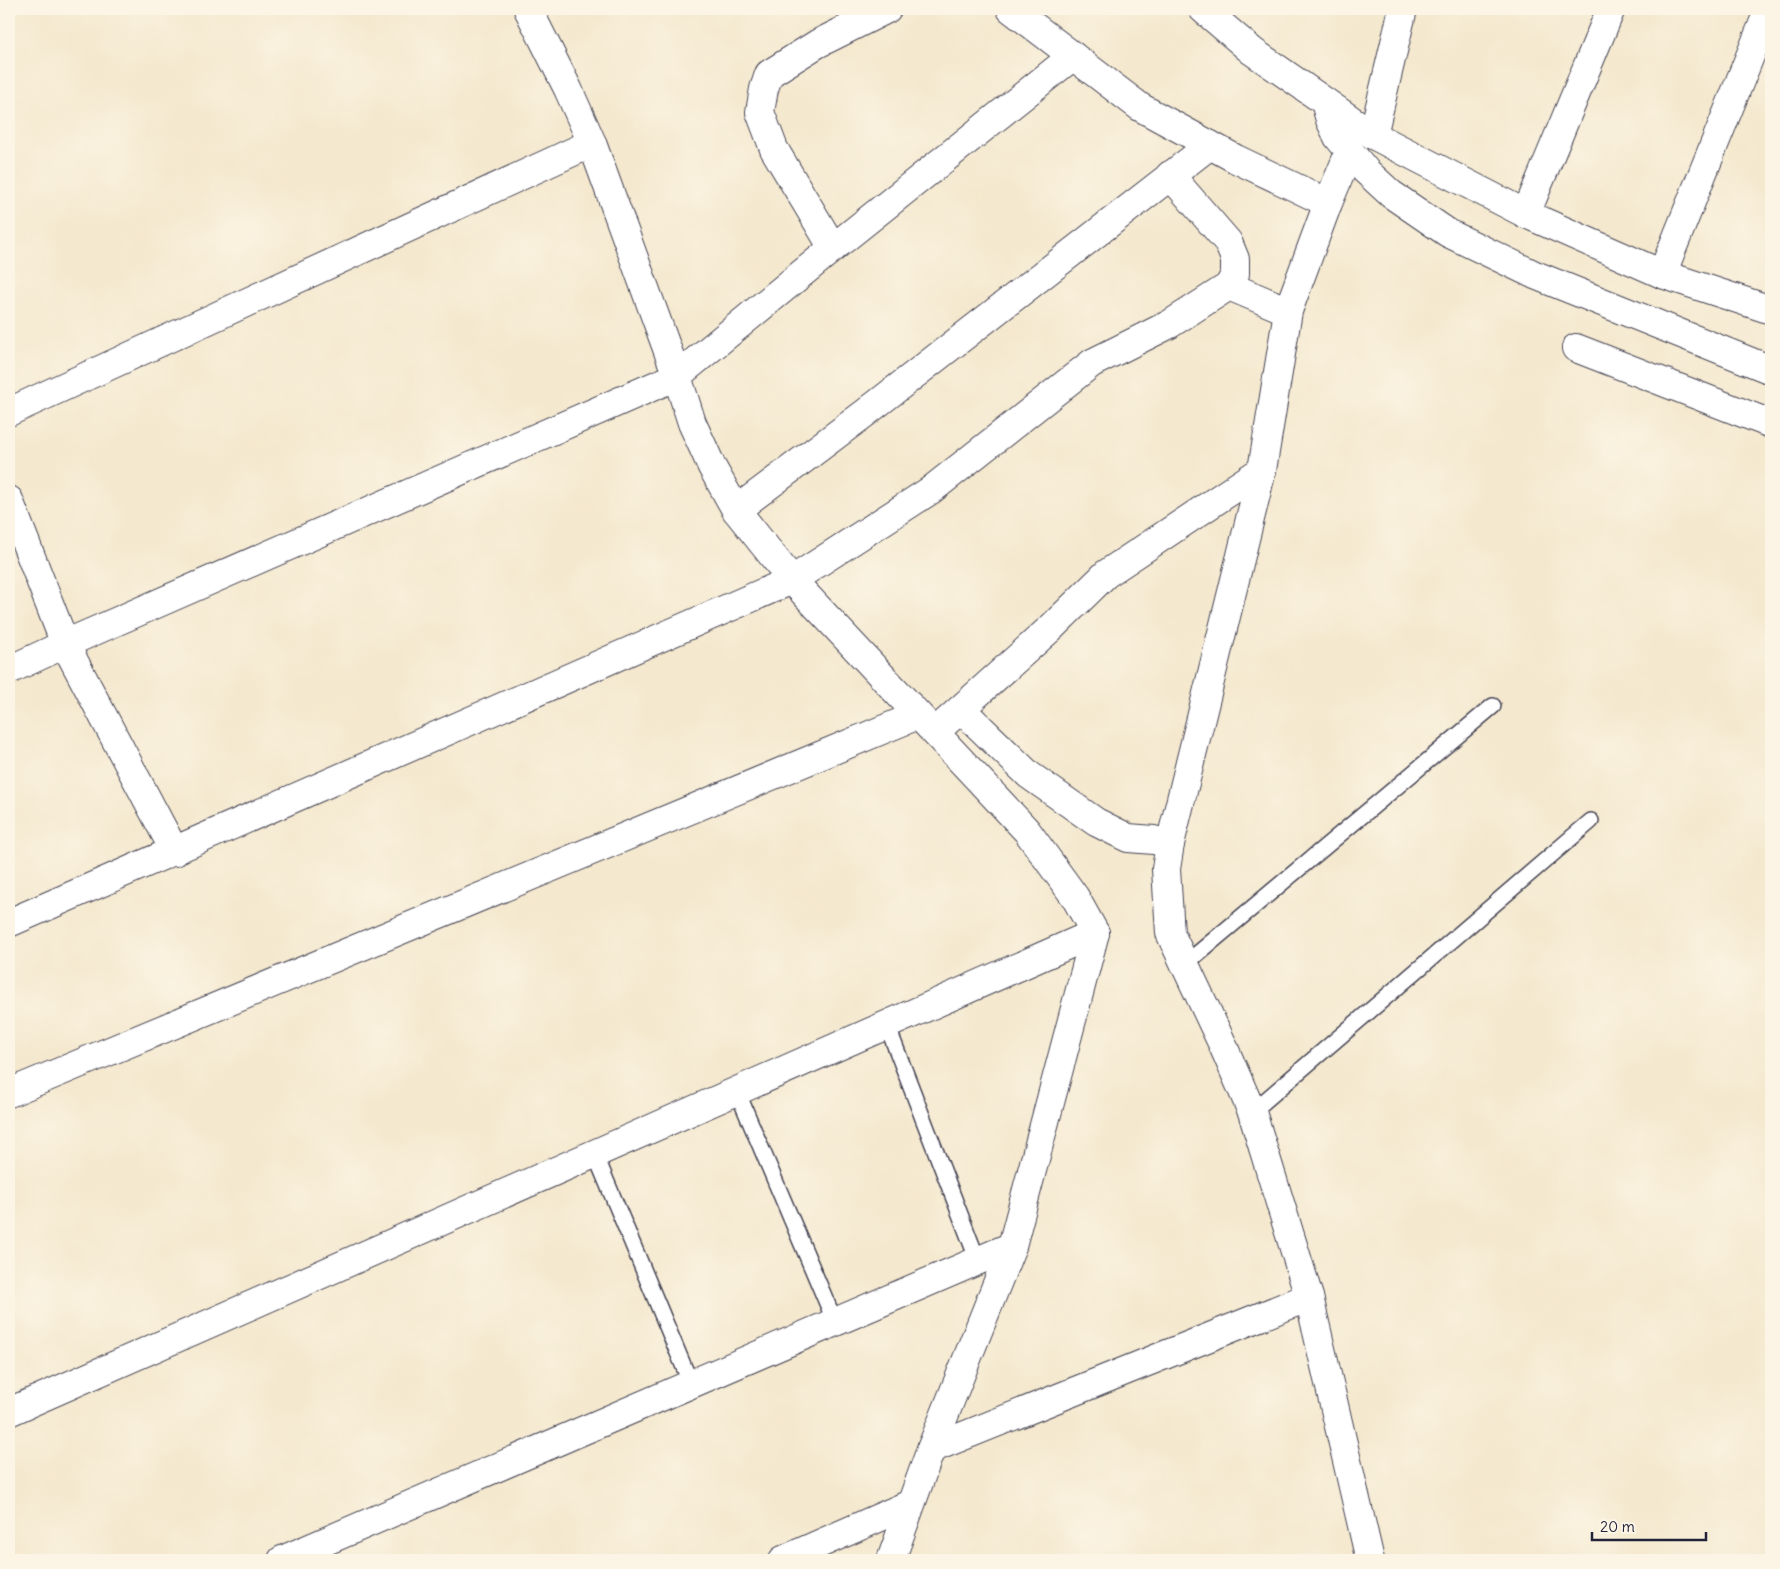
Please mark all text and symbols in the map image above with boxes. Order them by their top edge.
scale bar [1592,1509,1706,1541]
text: 20 m [1600,1517,1635,1536]

